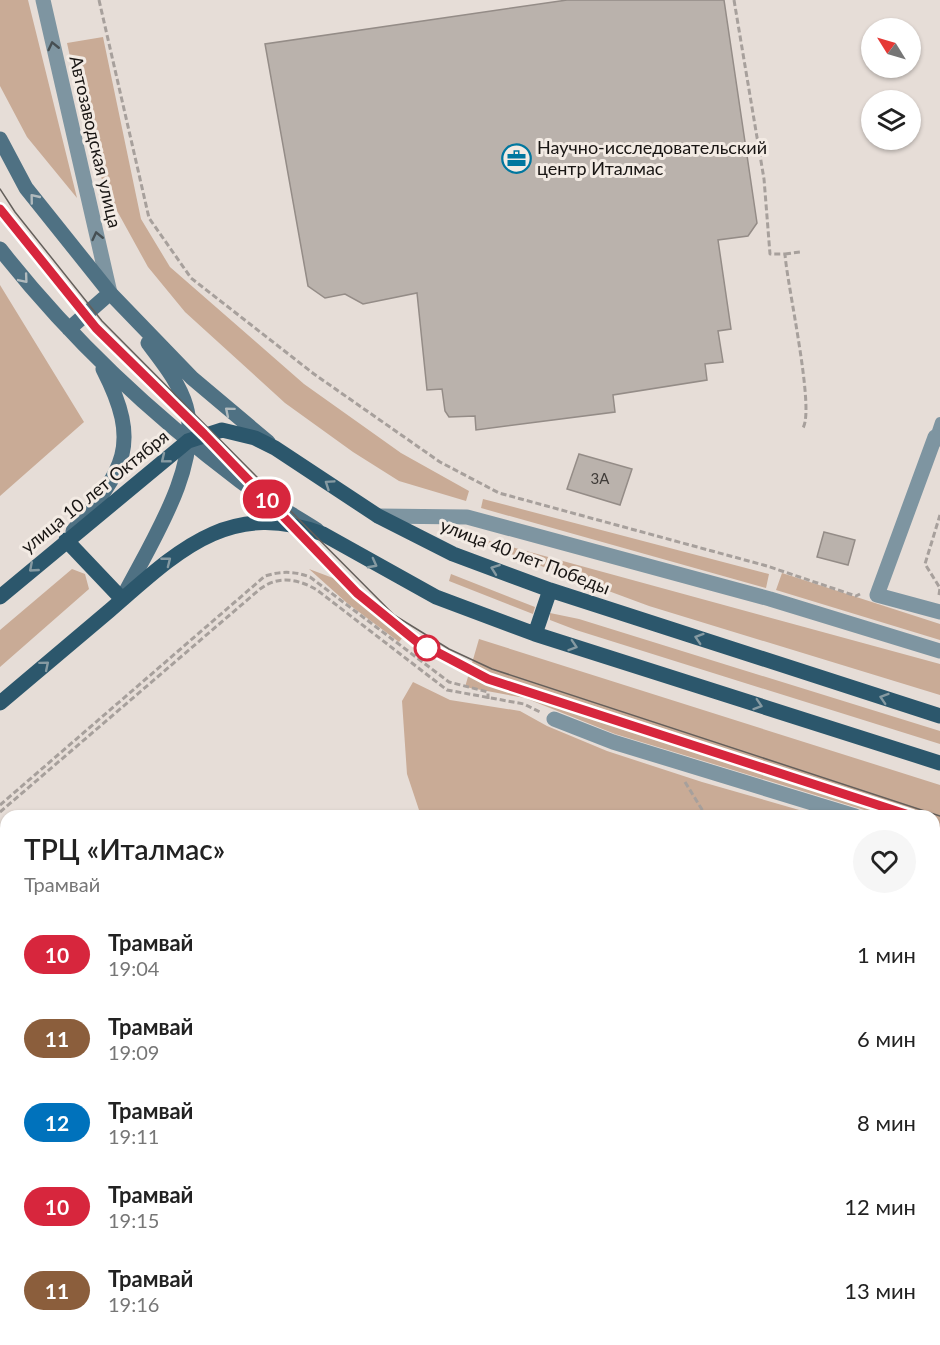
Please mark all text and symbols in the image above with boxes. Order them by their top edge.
north arrow [861,18,921,78]
map controls [861,18,921,150]
one-way arrow [47,41,60,51]
street label: Автозаводская улица [65,54,126,230]
button: layers [861,90,921,150]
place label: Научно-исследовательский центр Италмас [537,136,767,179]
office icon: Научно-исследовательский центр Италмас [500,142,532,174]
one-way arrow [31,194,42,205]
one-way arrow [92,231,105,241]
one-way arrow [17,272,28,283]
one-way arrow [225,407,236,418]
street label: улица 10 лет Октября [16,425,173,557]
one-way arrow [161,452,172,463]
house number: 3А [591,469,610,487]
line badge: 10 [240,480,294,518]
one-way arrow [325,480,336,491]
text: 10 [255,487,279,512]
street label: улица 40 лет Победы [437,514,613,599]
one-way arrow [367,557,378,568]
one-way arrow [160,558,171,569]
one-way arrow [29,561,40,572]
one-way arrow [490,564,501,577]
one-way arrow [694,633,705,645]
unlabelled marker [414,635,440,661]
one-way arrow [567,639,578,651]
one-way arrow [38,662,49,673]
one-way arrow [879,693,890,706]
one-way arrow [752,698,763,710]
button: heart [853,830,916,893]
text: ТРЦ «Италмас» [24,832,225,866]
text: Трамвай [24,872,100,896]
text: Трамвай [108,929,193,956]
text: 1 мин [857,941,916,968]
text: 10 [45,942,69,967]
text: 19:04 [108,956,159,980]
text: Трамвай [108,1013,193,1040]
text: 6 мин [857,1025,916,1052]
text: 11 [45,1026,69,1051]
text: 19:09 [108,1040,159,1064]
text: Трамвай [108,1097,193,1124]
text: 8 мин [857,1109,916,1136]
text: 12 [45,1110,69,1135]
text: 19:11 [108,1124,159,1148]
text: Трамвай [108,1181,193,1208]
text: 12 мин [844,1193,916,1220]
text: 10 [45,1194,69,1219]
text: 19:15 [108,1208,159,1232]
text: Трамвай [108,1265,193,1292]
text: 13 мин [844,1277,916,1304]
text: 11 [45,1278,69,1303]
text: 19:16 [108,1292,159,1316]

